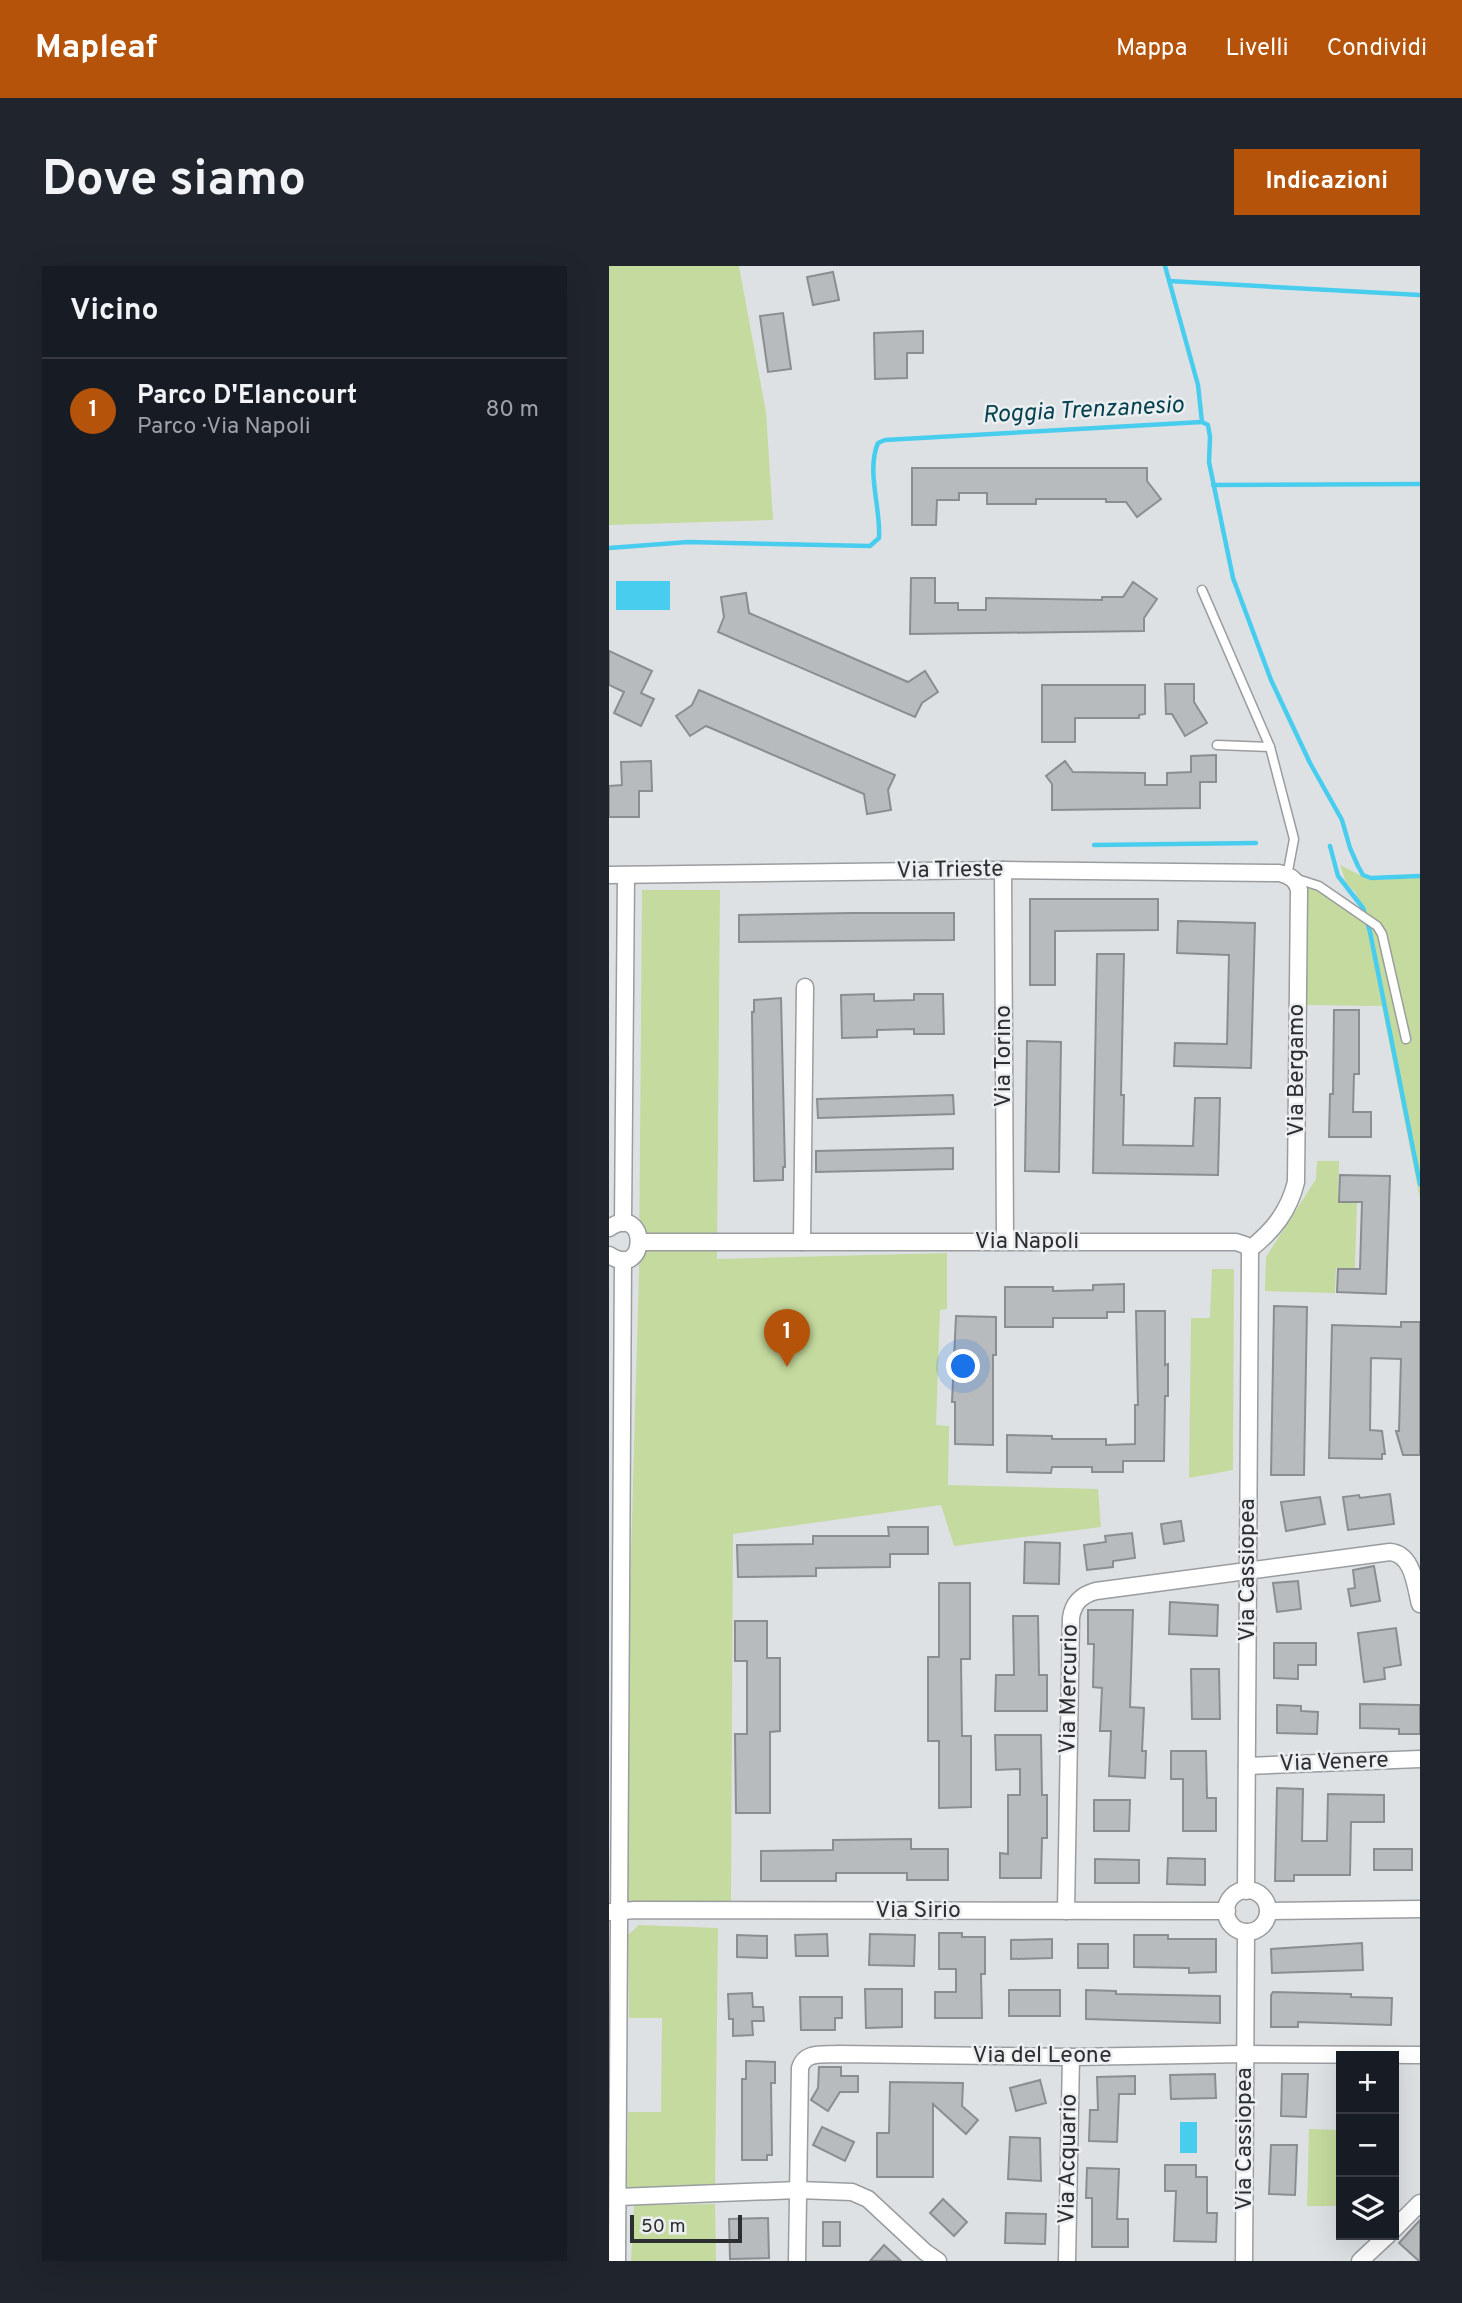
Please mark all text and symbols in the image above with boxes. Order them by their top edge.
text: Mapleaf [35,28,158,70]
text: Mappa [1116,34,1187,64]
text: Livelli [1225,34,1289,64]
text: Condividi [1327,34,1427,64]
button: Indicazioni [1234,149,1420,215]
text: Dove siamo [42,151,306,213]
text: Vicino [70,293,159,330]
text: Parco D'Elancourt [137,380,357,413]
water label: Roggia Trenzanesio [982,391,1185,431]
text: 1 [88,396,98,425]
text: 80 m [486,396,539,425]
text: Parco · Via Napoli [137,413,311,442]
street label: Via Trieste [896,856,1004,886]
street label: Via Bergamo [1283,1004,1312,1136]
street label: Via Torino [990,1005,1019,1107]
street label: Via Napoli [975,1228,1079,1257]
pin: 1 [764,1309,810,1367]
your location [946,1349,980,1383]
street label: Via Cassiopea [1234,1498,1263,1642]
street label: Via Mercurio [1054,1624,1086,1754]
street label: Via Venere [1279,1747,1389,1779]
street label: Via Sirio [875,1897,961,1926]
street label: Via del Leone [972,2042,1112,2071]
map controls [1336,2051,1399,2240]
button: + [1336,2051,1399,2114]
street label: Via Cassiopea [1231,2067,1260,2211]
street label: Via Acquario [1053,2094,1085,2224]
button: − [1336,2114,1399,2177]
button: layers [1336,2177,1399,2240]
scale bar [630,2212,742,2244]
text: 50 m [641,2215,686,2239]

